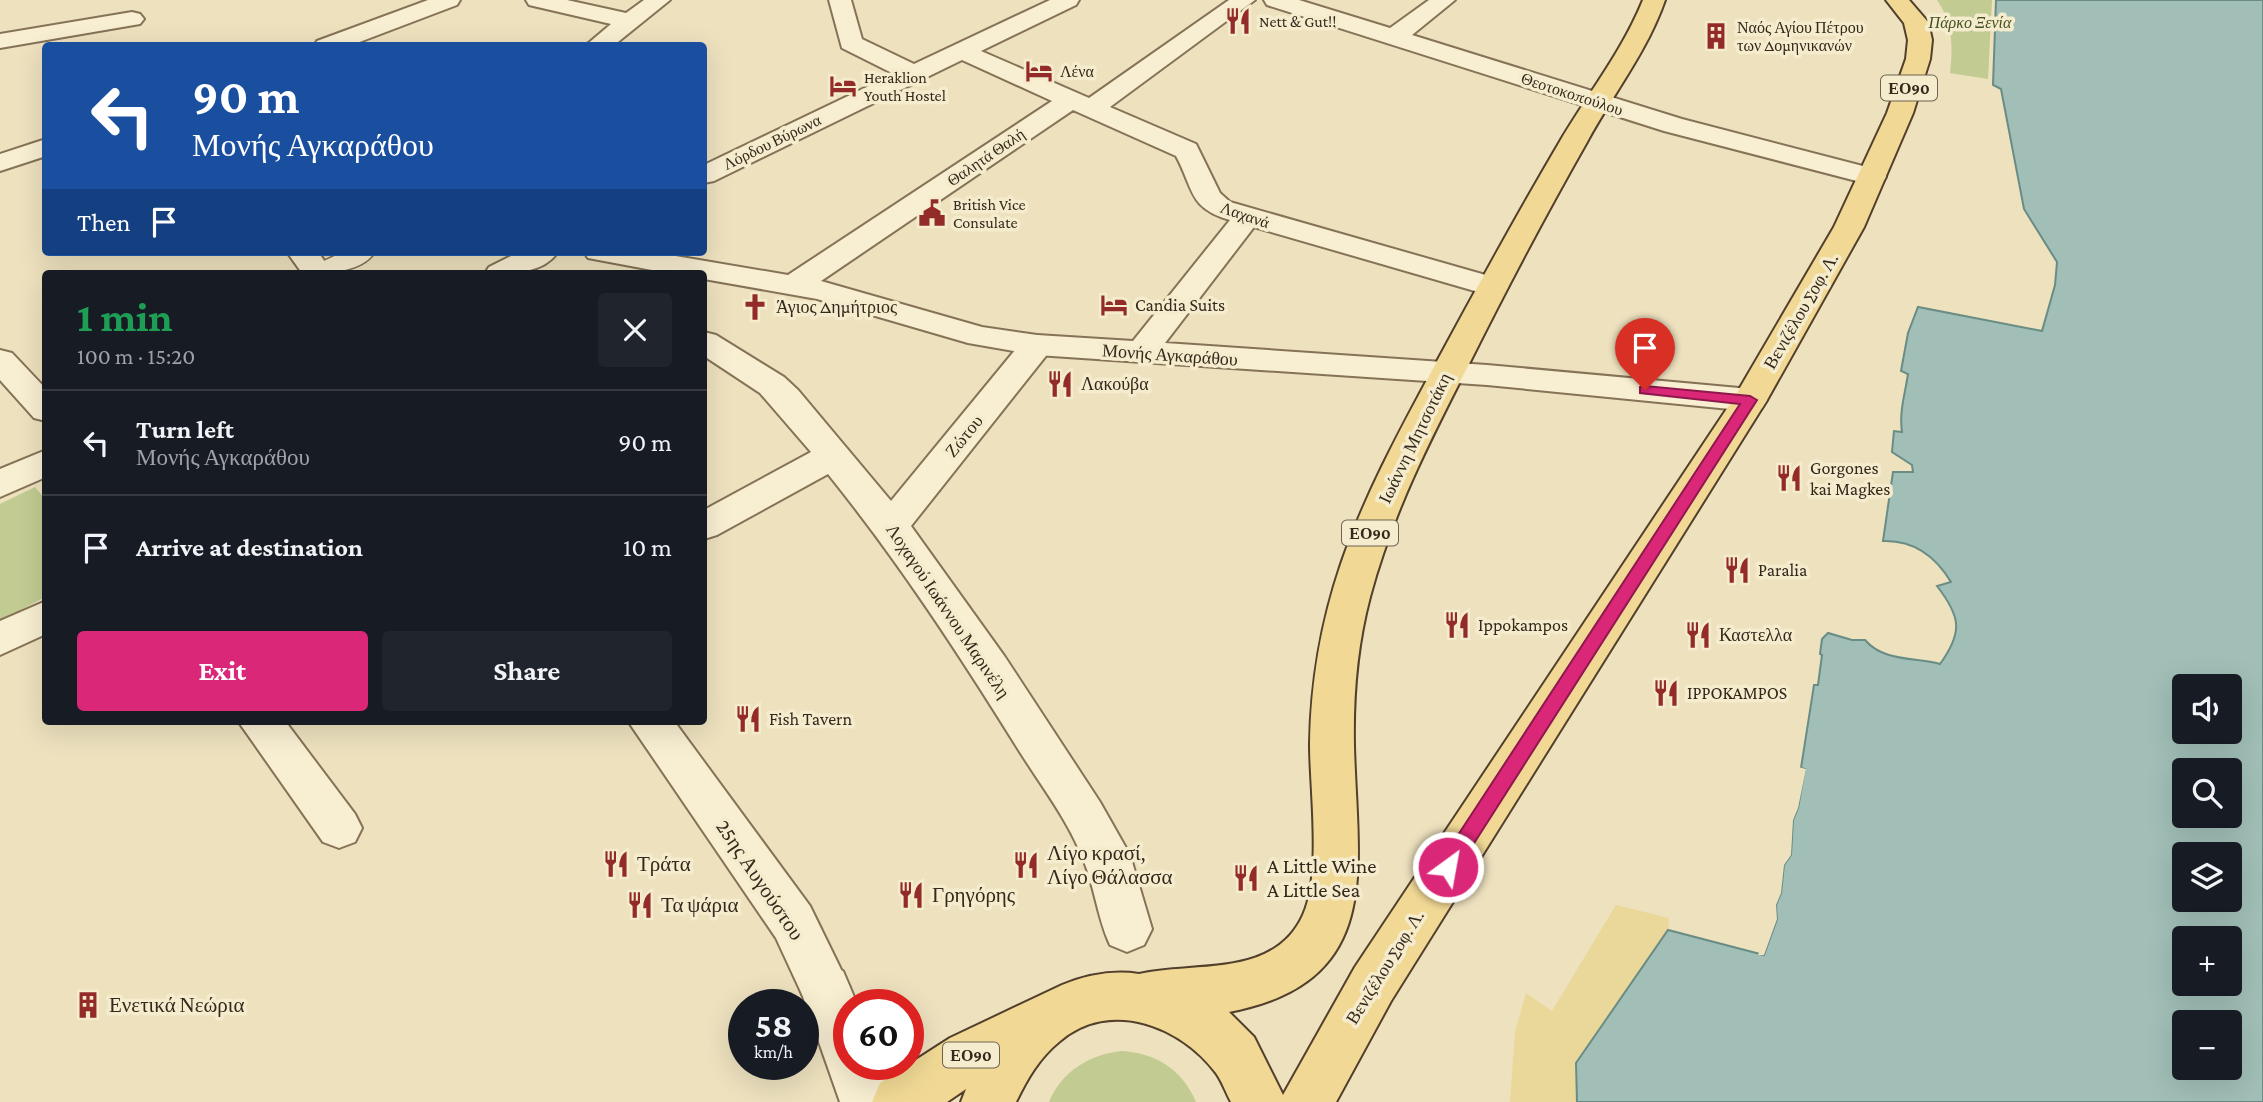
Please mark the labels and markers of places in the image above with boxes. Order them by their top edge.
restaurant icon: Nett & Gut!! [1223,6,1253,36]
place label: Nett & Gut!! [1259,13,1336,30]
place label: Ναός Αγίου Πέτρου των Δομηνικανών [1737,19,1864,55]
building icon: Ναός Αγίου Πέτρου των Δομηνικανών [1701,21,1731,51]
hotel icon: Λένα [1024,56,1054,86]
place label: Λένα [1060,63,1095,80]
place label: Heraklion Youth Hostel [864,69,946,104]
hotel icon: Heraklion Youth Hostel [828,71,858,101]
place label: British Vice Consulate [953,196,1026,231]
public building icon: British Vice Consulate [917,198,947,228]
hotel icon: Candia Suits [1099,290,1129,320]
church icon: Άγιος Δημήτριος [740,292,770,322]
place label: Candia Suits [1135,295,1225,315]
place label: Άγιος Δημήτριος [776,297,897,317]
pin [1615,318,1675,390]
restaurant icon: Λακούβα [1045,369,1075,399]
place label: Λακούβα [1081,374,1149,394]
place label: Gorgones kai Magkes [1810,458,1890,499]
restaurant icon: Gorgones kai Magkes [1774,463,1804,493]
restaurant icon: Paralia [1722,555,1752,585]
place label: Paralia [1758,560,1807,580]
restaurant icon: Ippokampos [1442,610,1472,640]
place label: Ippokampos [1478,615,1568,635]
restaurant icon: Καστελλα [1683,620,1713,650]
place label: Καστελλα [1719,625,1793,645]
restaurant icon: IPPOKAMPOS [1651,678,1681,708]
place label: IPPOKAMPOS [1687,683,1787,703]
restaurant icon: Fish Tavern [733,704,763,734]
place label: Fish Tavern [769,709,852,729]
place label: Λίγο κρασί, Λίγο Θάλασσα [1047,841,1173,889]
restaurant icon: Τράτα [601,849,631,879]
restaurant icon: Λίγο κρασί, Λίγο Θάλασσα [1011,850,1041,880]
place label: Τράτα [637,852,691,876]
place label: A Little Wine A Little Sea [1267,854,1376,902]
restaurant icon: A Little Wine A Little Sea [1231,863,1261,893]
restaurant icon: Γρηγόρης [896,880,926,910]
place label: Γρηγόρης [932,883,1016,907]
restaurant icon: Τα ψάρια [625,890,655,920]
place label: Τα ψάρια [661,893,739,917]
building icon: Ενετικά Νεώρια [73,990,103,1020]
place label: Ενετικά Νεώρια [109,993,245,1017]

